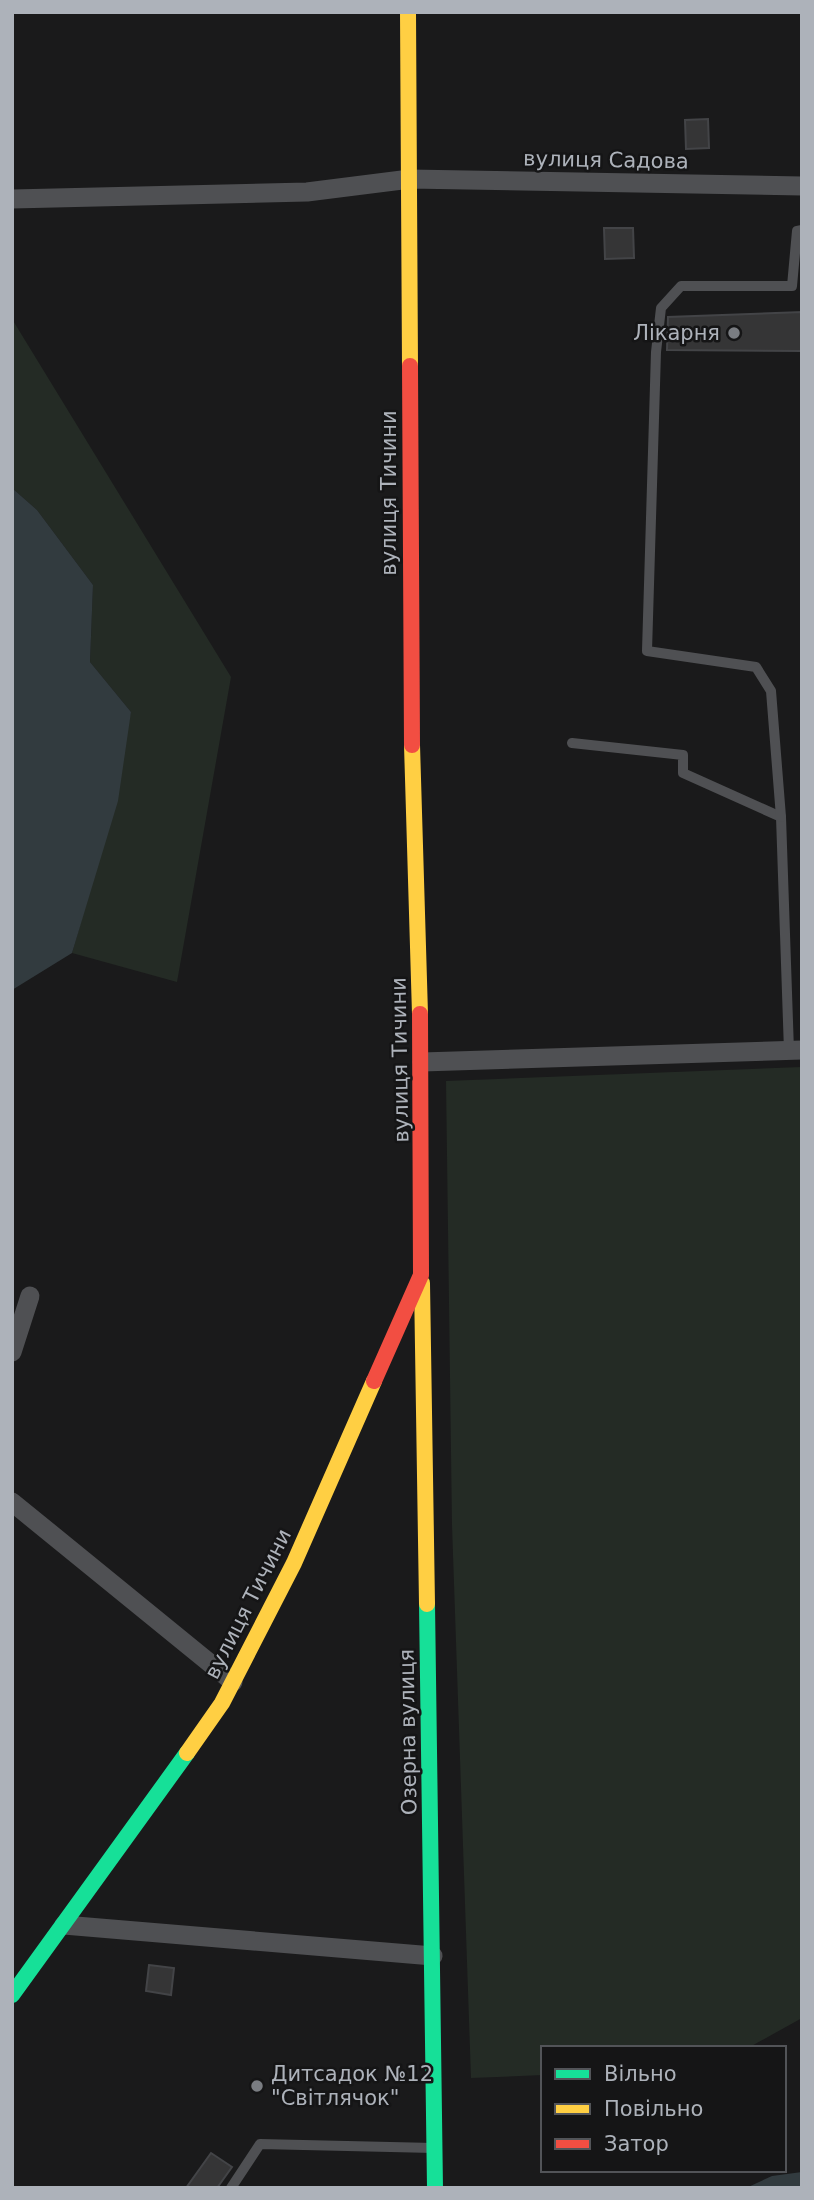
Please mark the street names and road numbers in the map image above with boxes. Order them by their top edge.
street label: вулиця Садова [523,147,689,173]
street label: вулиця Тичини [377,410,401,576]
street label: вулиця Тичини [387,977,413,1143]
street label: вулиця Тичини [200,1525,296,1683]
street label: Озерна вулиця [395,1649,421,1815]

